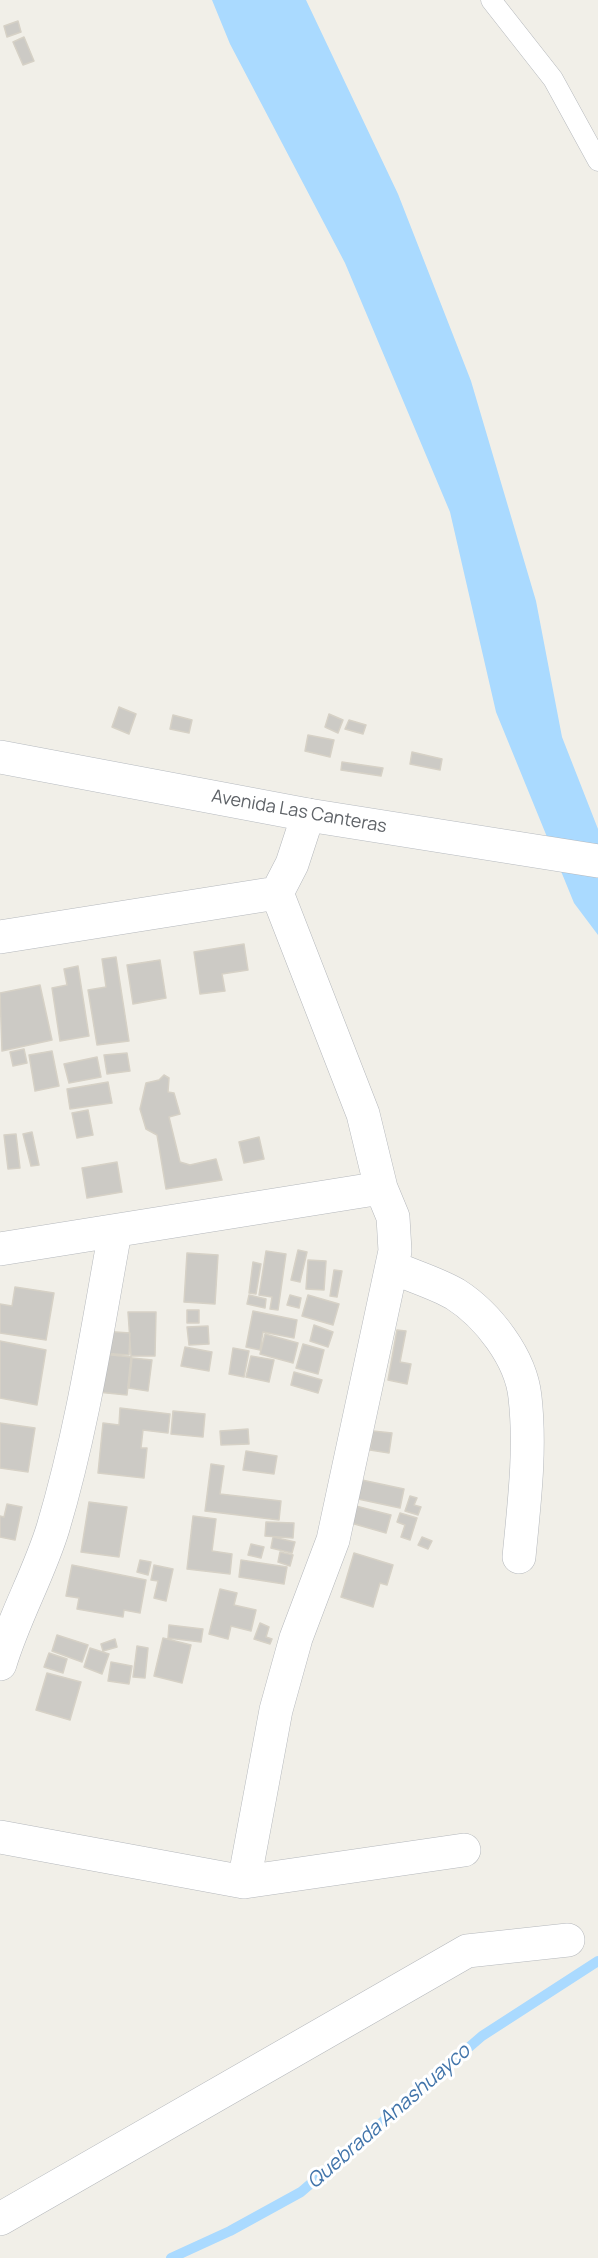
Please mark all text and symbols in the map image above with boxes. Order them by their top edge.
street label: Avenida Las Canteras [210,786,388,838]
water label: Quebrada Anashuayco [303,2040,475,2194]

